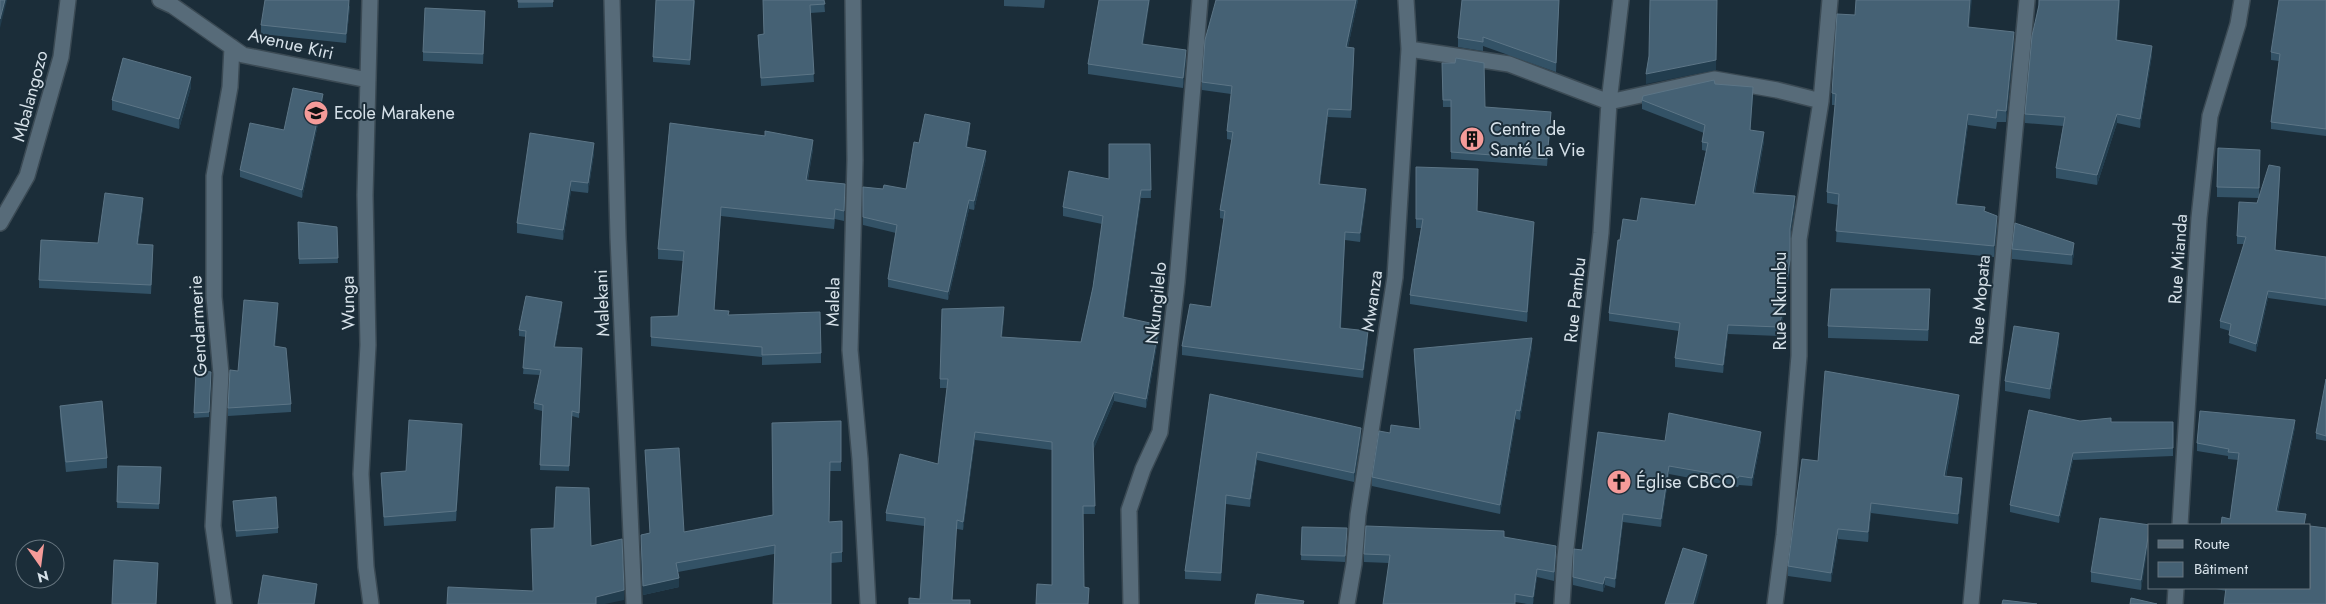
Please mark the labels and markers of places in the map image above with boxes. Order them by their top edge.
school or university icon: Ecole Marakene [303,100,329,126]
place label: Ecole Marakene [334,100,455,126]
place label: Centre de Santé La Vie [1490,116,1585,163]
building icon: Centre de Santé La Vie [1459,126,1485,152]
church icon: Église CBCO [1606,469,1632,495]
place label: Église CBCO [1636,469,1736,495]

